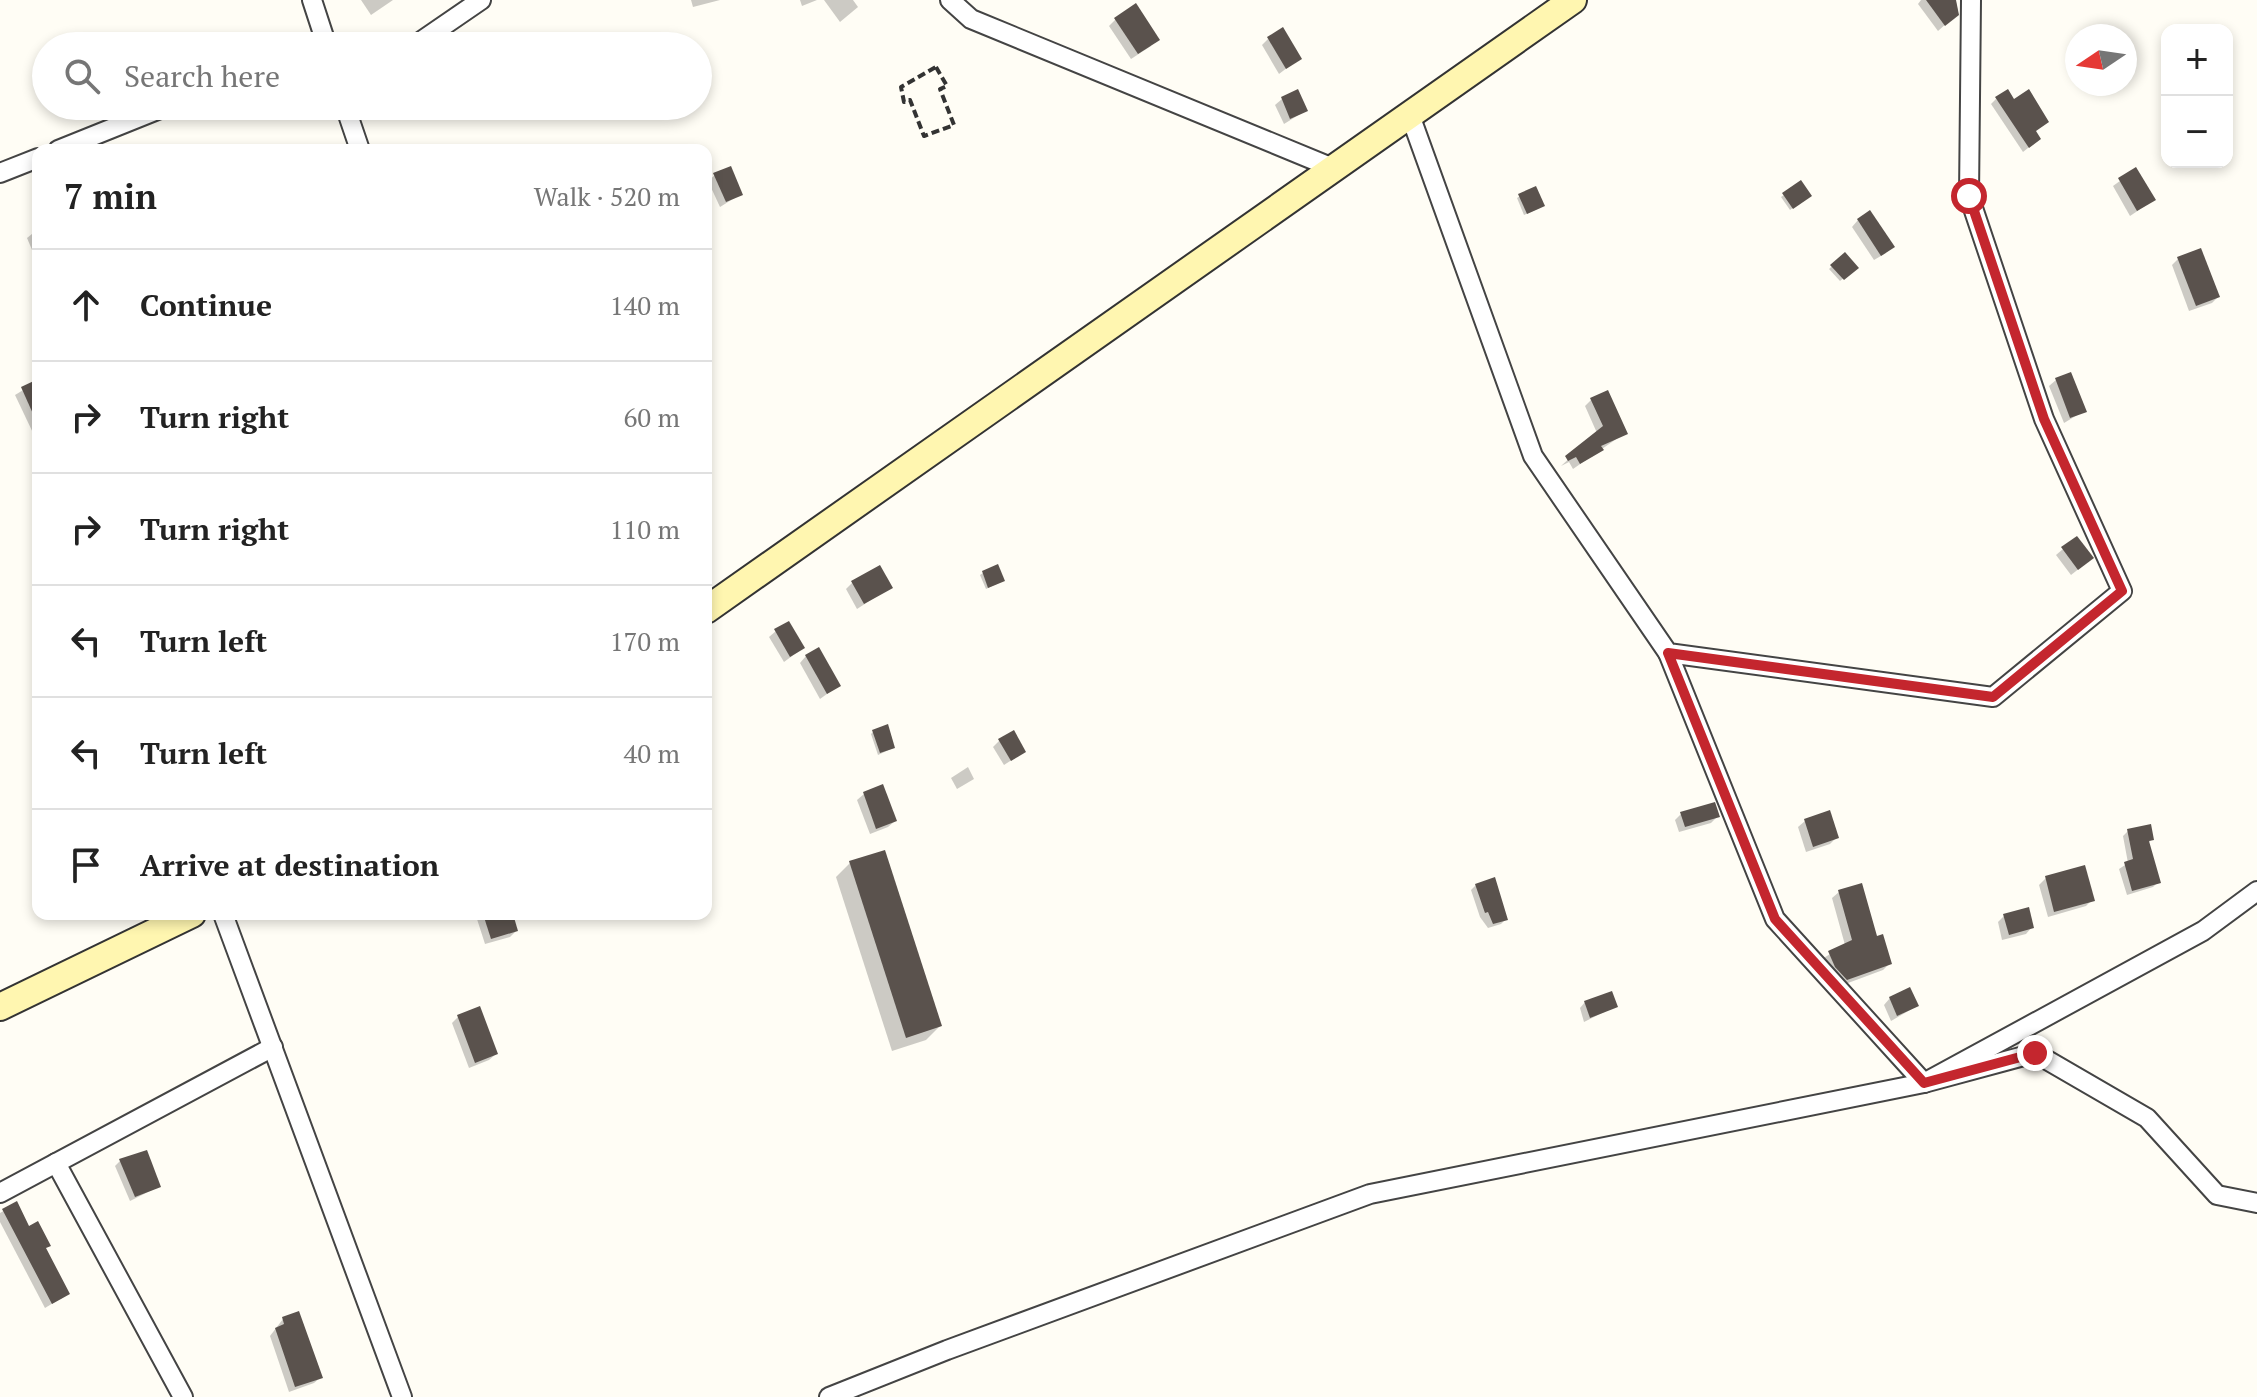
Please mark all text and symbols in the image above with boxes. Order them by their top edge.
north arrow [2065,24,2137,96]
map controls [2161,24,2233,168]
button: + [2161,24,2233,96]
search box [32,32,712,120]
icon: search [60,54,104,98]
text: Search here [124,56,280,96]
button: − [2161,96,2233,168]
text: 7 min [64,174,157,219]
route start [1951,178,1987,214]
text: Walk · 520 m [534,179,680,213]
icon: ahead [64,283,108,327]
text: Continue [140,285,272,325]
text: 140 m [610,288,680,322]
icon: right [64,395,108,439]
text: Turn right [140,397,289,437]
text: 60 m [624,400,680,434]
icon: right [64,507,108,551]
text: Turn right [140,509,289,549]
text: 110 m [610,512,680,546]
icon: left [64,619,108,663]
text: Turn left [140,621,267,661]
text: 170 m [610,624,680,658]
icon: left [64,731,108,775]
text: Turn left [140,733,267,773]
text: 40 m [624,736,680,770]
icon: arrive [64,843,108,887]
text: Arrive at destination [140,845,439,885]
route end [2017,1035,2053,1071]

